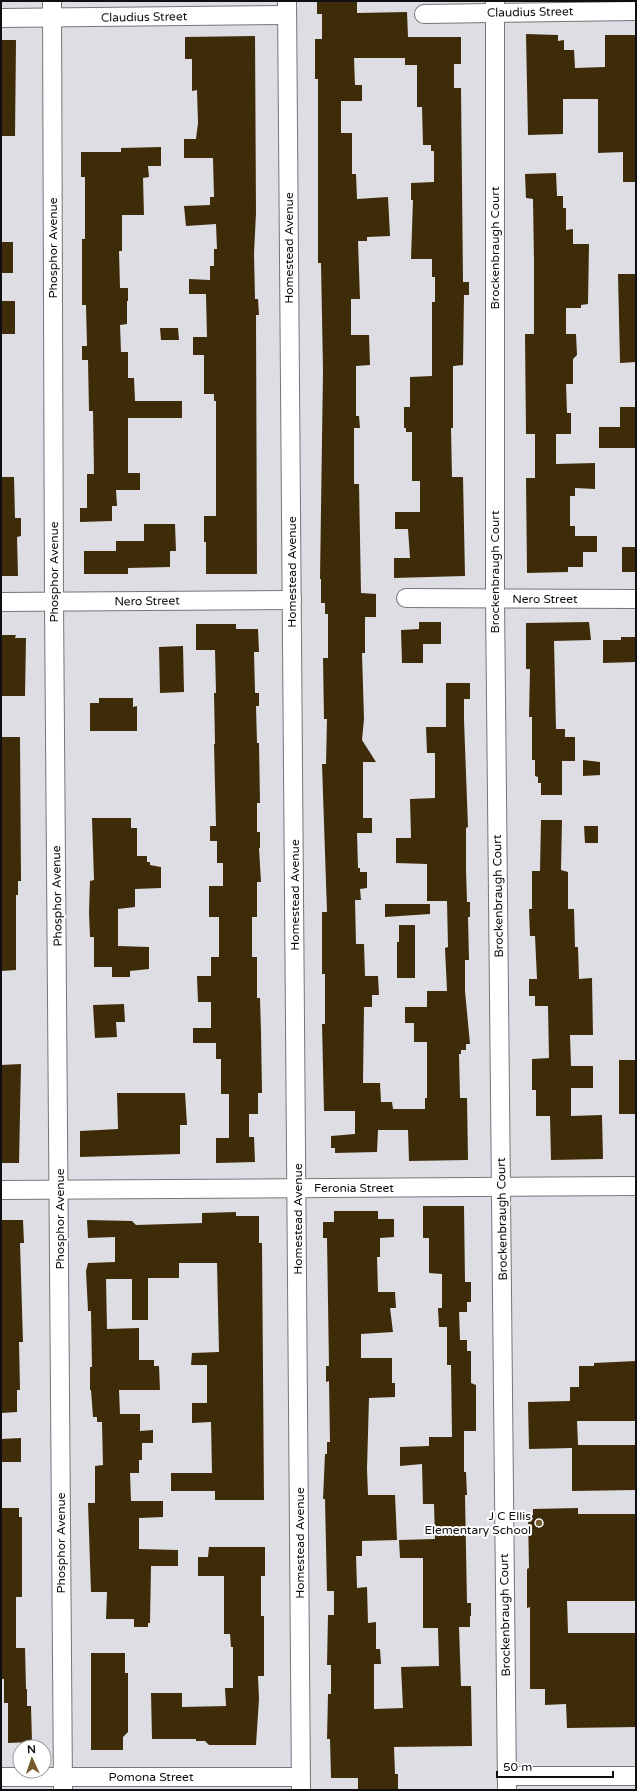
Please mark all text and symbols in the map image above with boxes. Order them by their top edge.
street label: Claudius Street [487,4,574,20]
street label: Claudius Street [101,9,188,25]
street label: Brockenbraugh Court [488,186,502,309]
street label: Homestead Avenue [282,192,296,304]
street label: Phosphor Avenue [46,197,60,299]
street label: Brockenbraugh Court [488,510,502,633]
street label: Homestead Avenue [285,516,299,628]
street label: Phosphor Avenue [47,521,61,623]
street label: Nero Street [512,592,578,606]
street label: Nero Street [114,593,180,609]
street label: Brockenbraugh Court [490,834,506,958]
street label: Homestead Avenue [288,839,302,951]
street label: Phosphor Avenue [49,845,65,947]
street label: Brockenbraugh Court [494,1157,510,1281]
street label: Homestead Avenue [291,1163,305,1275]
street label: Phosphor Avenue [53,1168,67,1270]
street label: Feronia Street [314,1181,394,1195]
street label: Homestead Avenue [293,1487,307,1599]
street label: Phosphor Avenue [54,1492,68,1594]
place label: J C Ellis Elementary School [424,1509,531,1537]
marker: J C Ellis Elementary School [534,1518,544,1528]
street label: Brockenbraugh Court [497,1553,513,1677]
north arrow [12,1739,52,1779]
text: N [27,1743,36,1756]
scale bar [497,1753,613,1779]
text: 50 m [503,1760,532,1774]
street label: Pomona Street [109,1770,194,1784]

